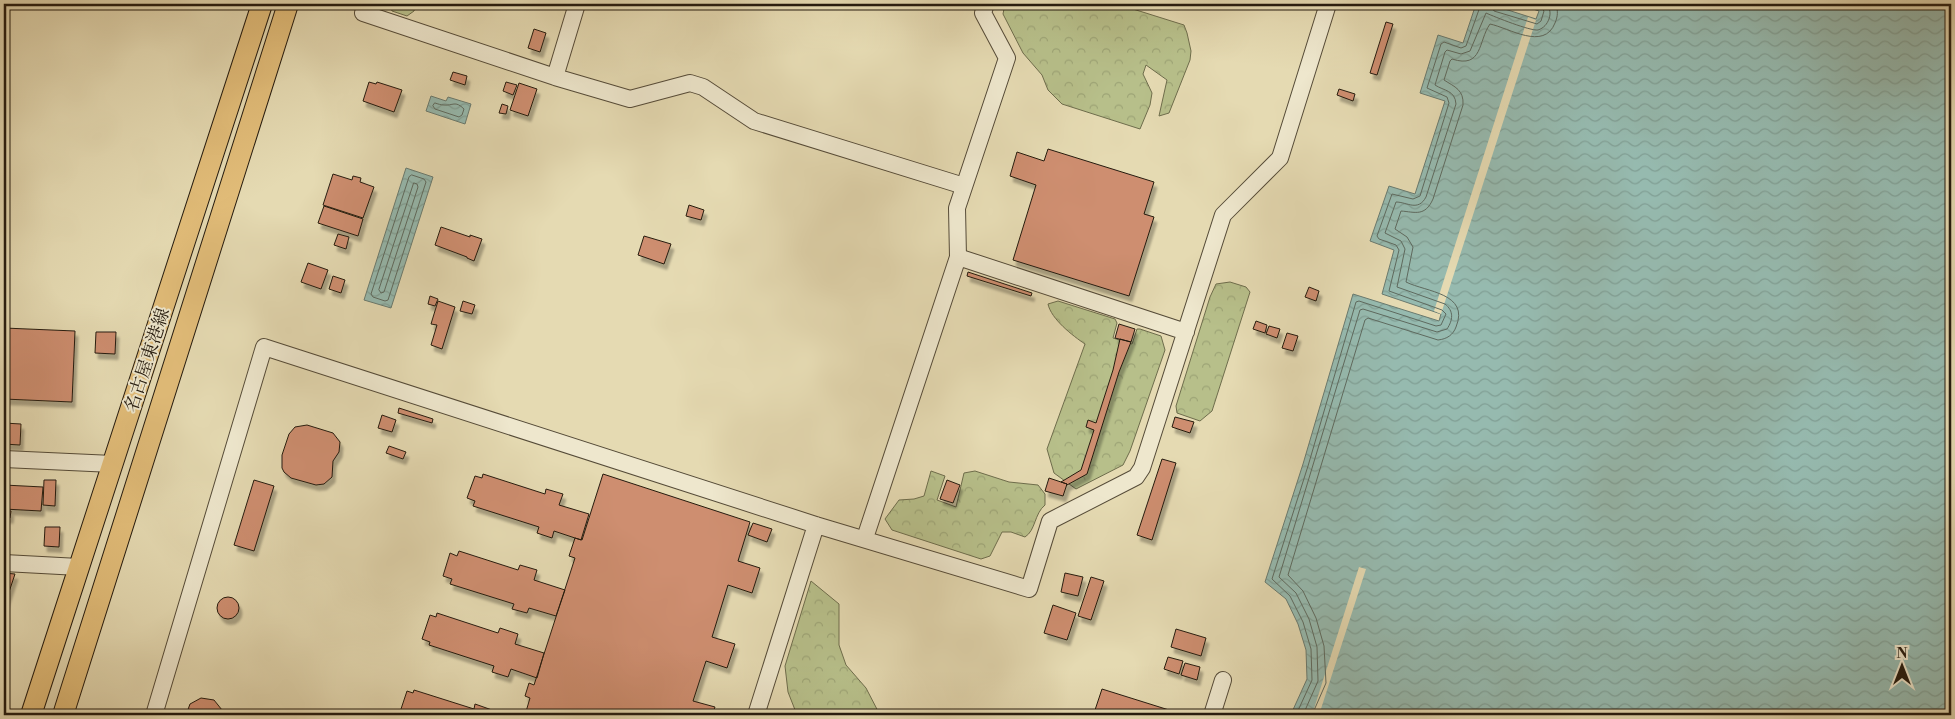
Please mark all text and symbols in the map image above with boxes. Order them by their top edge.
street label: 名古屋東港線 [120,305,175,415]
north arrow [1878,642,1928,692]
text: N [1896,645,1908,663]

